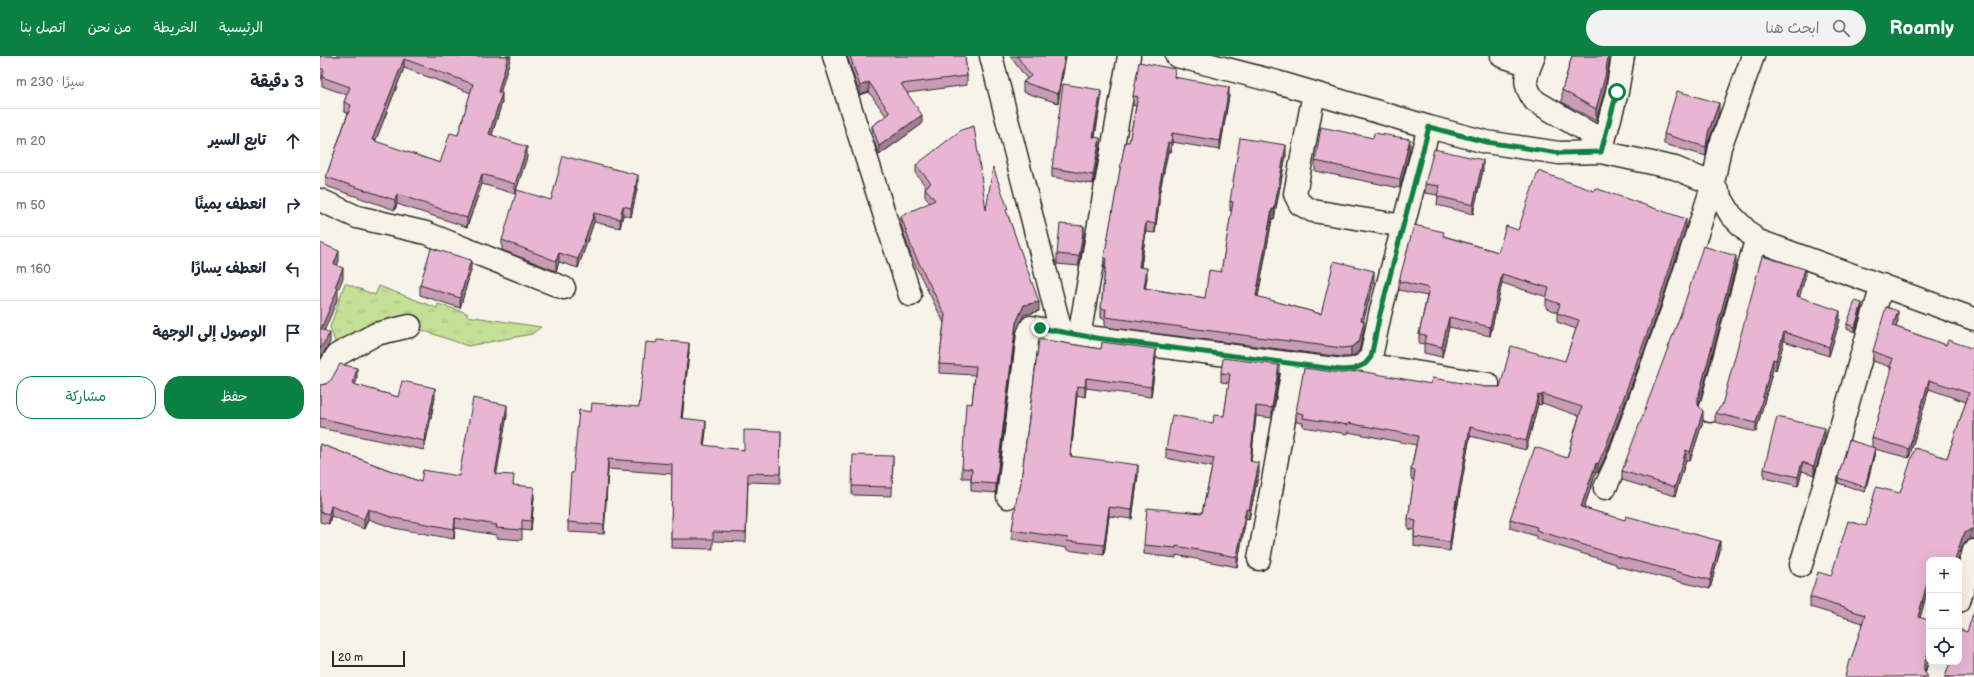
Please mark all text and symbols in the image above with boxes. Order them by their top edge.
search box [1586,10,1866,46]
icon: search [1830,17,1852,39]
text: Roamly [1890,17,1954,40]
text: اتصل بنا [20,19,66,36]
text: من نحن [88,19,131,36]
text: الخريطة [153,19,197,36]
text: الرئيسية [219,19,263,36]
text: ابحث هنا [1765,19,1820,38]
text: 3 دقيقة [250,72,304,92]
text: سيرًا · 230 m [16,74,84,90]
route start [1608,83,1626,101]
icon: ahead [282,130,304,152]
text: تابع السير [208,131,266,150]
text: 20 m [16,133,46,149]
icon: right [282,194,304,216]
text: انعطف يمينًا [195,195,266,214]
text: 50 m [16,197,45,213]
icon: left [282,258,304,280]
text: انعطف يسارًا [191,259,266,278]
text: 160 m [16,261,51,277]
route end [1031,319,1049,337]
icon: arrive [282,322,304,344]
text: الوصول إلى الوجهة [152,323,266,342]
button: مشاركة [16,376,156,419]
button: حفظ [164,376,304,419]
map controls [1926,557,1962,665]
button: + [1926,557,1962,593]
button: − [1926,593,1962,629]
button: locate [1926,629,1962,665]
scale bar [332,649,405,668]
text: 20 m [338,651,363,664]

